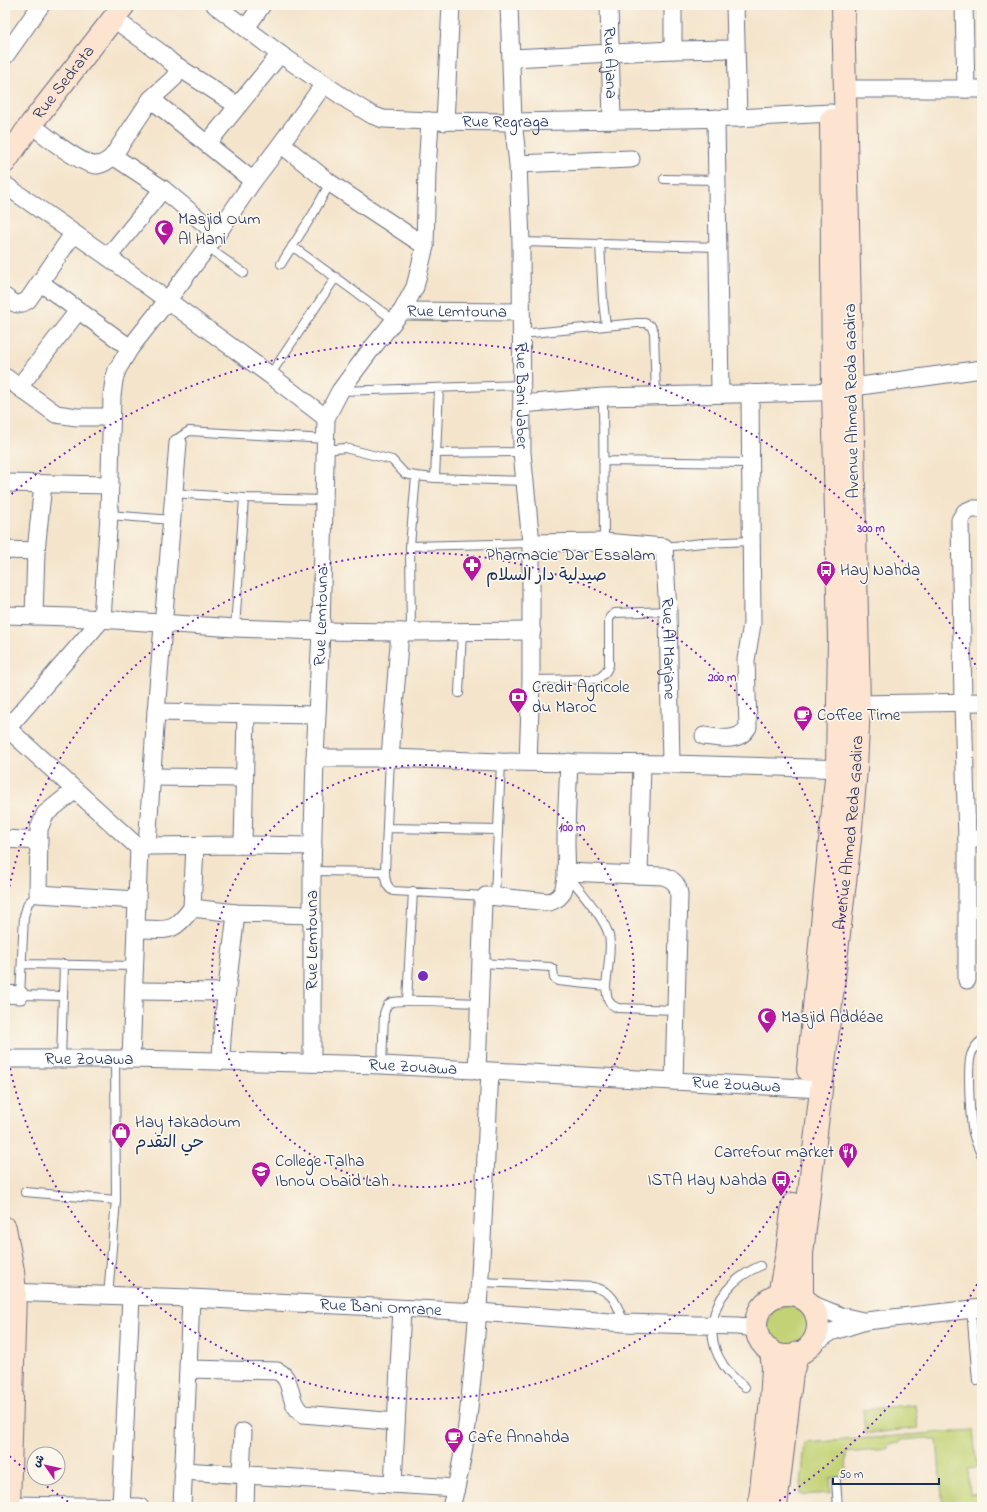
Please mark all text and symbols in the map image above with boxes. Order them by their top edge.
street label: Rue Ajana [597,27,624,99]
street label: Rue Sedrata [27,40,101,125]
street label: Rue Regraga [462,109,549,137]
place label: Masjid Oum Al Hani [178,207,260,252]
mosque icon: Masjid Oum Al Hani [153,218,175,246]
street label: Rue Lemtouna [407,299,507,324]
street label: Avenue Ahmed Reda Gadira [838,303,866,499]
street label: Rue Bani Jaber [509,342,534,450]
text: 300 m [856,520,886,538]
place label: Pharmacie Dar Essalam صيدلية دار السلام [486,543,655,588]
pharmacy icon: Pharmacie Dar Essalam صيدلية دار السلام [461,554,483,582]
place label: Hay Nahda [840,558,920,584]
bus stop icon: Hay Nahda [815,559,837,587]
street label: Rue Lemtouna [307,566,335,667]
street label: Rue Al Marjane [655,597,682,700]
text: 200 m [707,669,737,687]
place label: Credit Agricole du Maroc [532,675,630,720]
bank icon: Credit Agricole du Maroc [507,686,529,714]
place label: Coffee Time [817,703,901,728]
cafe icon: Coffee Time [792,704,814,732]
street label: Avenue Ahmed Reda Gadira [827,735,870,931]
text: 100 m [559,819,586,837]
street label: Rue Lemtouna [300,890,325,990]
centre of rings [416,969,430,983]
place label: Masjid Addéae [781,1005,884,1030]
mosque icon: Masjid Addéae [756,1006,778,1034]
street label: Rue Zouawa [45,1047,133,1072]
street label: Rue Zouawa [368,1052,458,1082]
street label: Rue Zouawa [691,1069,781,1099]
place label: Hay takadoum حي التقدم [135,1110,241,1156]
shop icon: Hay takadoum حي التقدم [110,1121,132,1149]
place label: Carrefour market [714,1140,834,1165]
restaurant icon: Carrefour market [837,1141,859,1169]
place label: College Talha Ibnou Obaid Lah [275,1149,389,1194]
school or university icon: College Talha Ibnou Obaid Lah [250,1160,272,1188]
place label: ISTA Hay Nahda [647,1168,767,1194]
bus stop icon: ISTA Hay Nahda [770,1169,792,1197]
street label: Rue Bani Omrane [319,1292,443,1323]
place label: Cafe Annahda [468,1425,570,1450]
cafe icon: Cafe Annahda [443,1426,465,1454]
north arrow [26,1446,66,1486]
text: ش [29,1451,49,1470]
scale bar [833,1460,939,1486]
text: 50 m [839,1466,863,1484]

